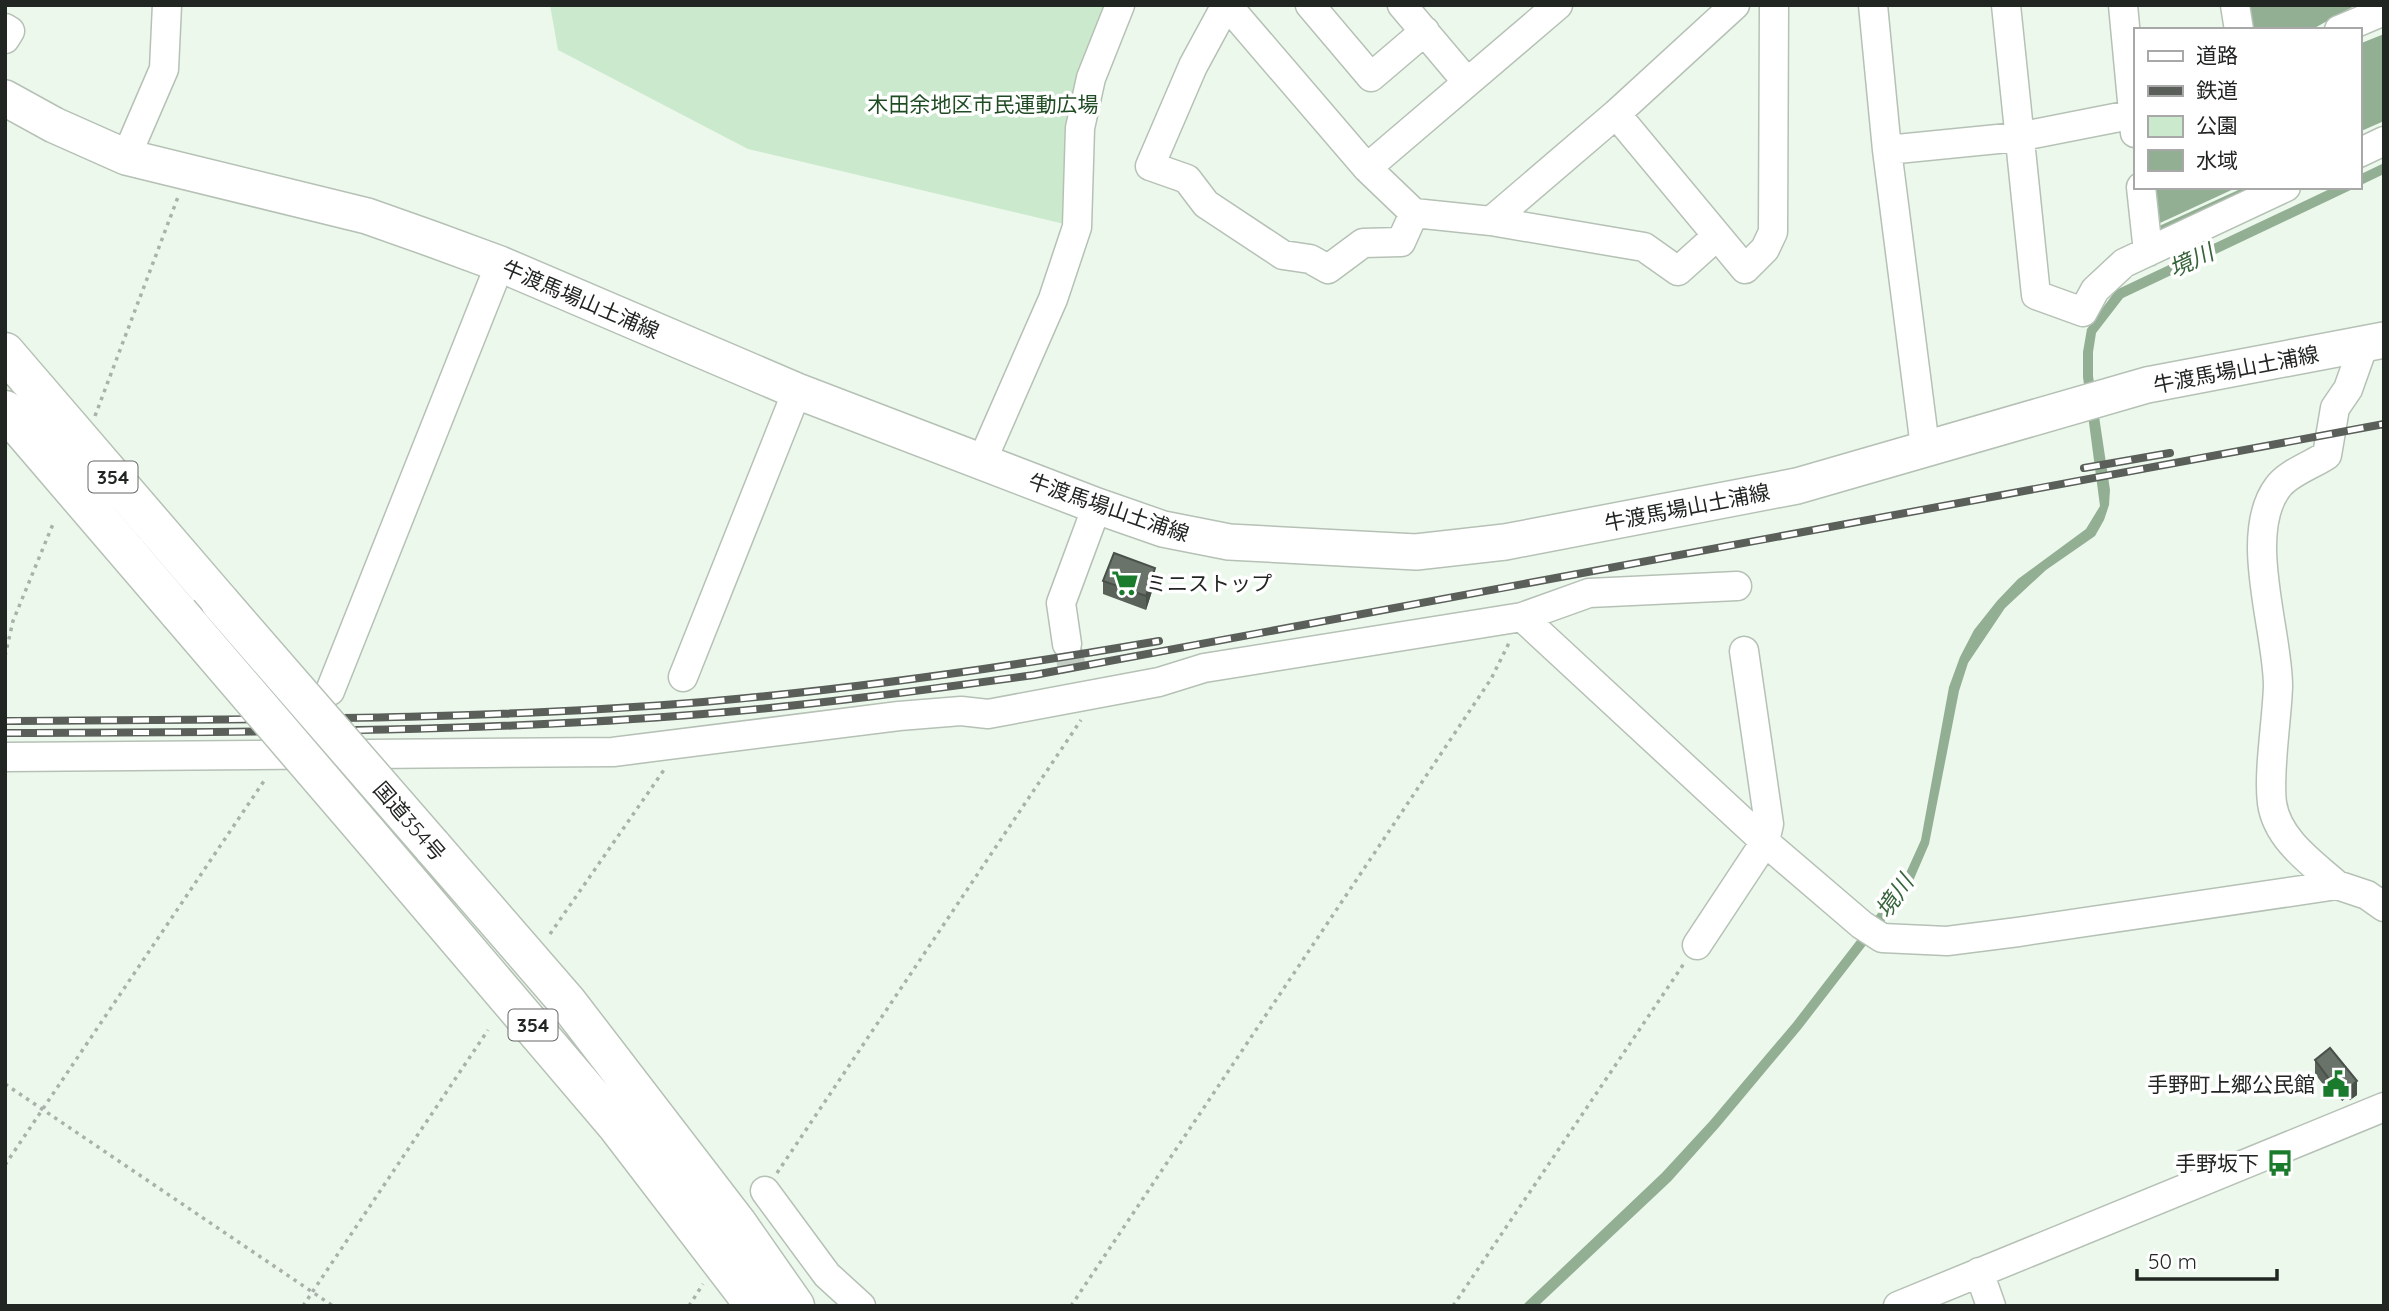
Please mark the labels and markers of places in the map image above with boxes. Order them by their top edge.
supermarket icon: ミニストップ [1110,568,1140,598]
place label: ミニストップ [1146,570,1272,596]
public building icon: 手野町上郷公民館 [2321,1069,2351,1099]
place label: 手野町上郷公民館 [2147,1071,2315,1097]
bus stop icon: 手野坂下 [2265,1148,2295,1178]
place label: 手野坂下 [2175,1150,2259,1176]

